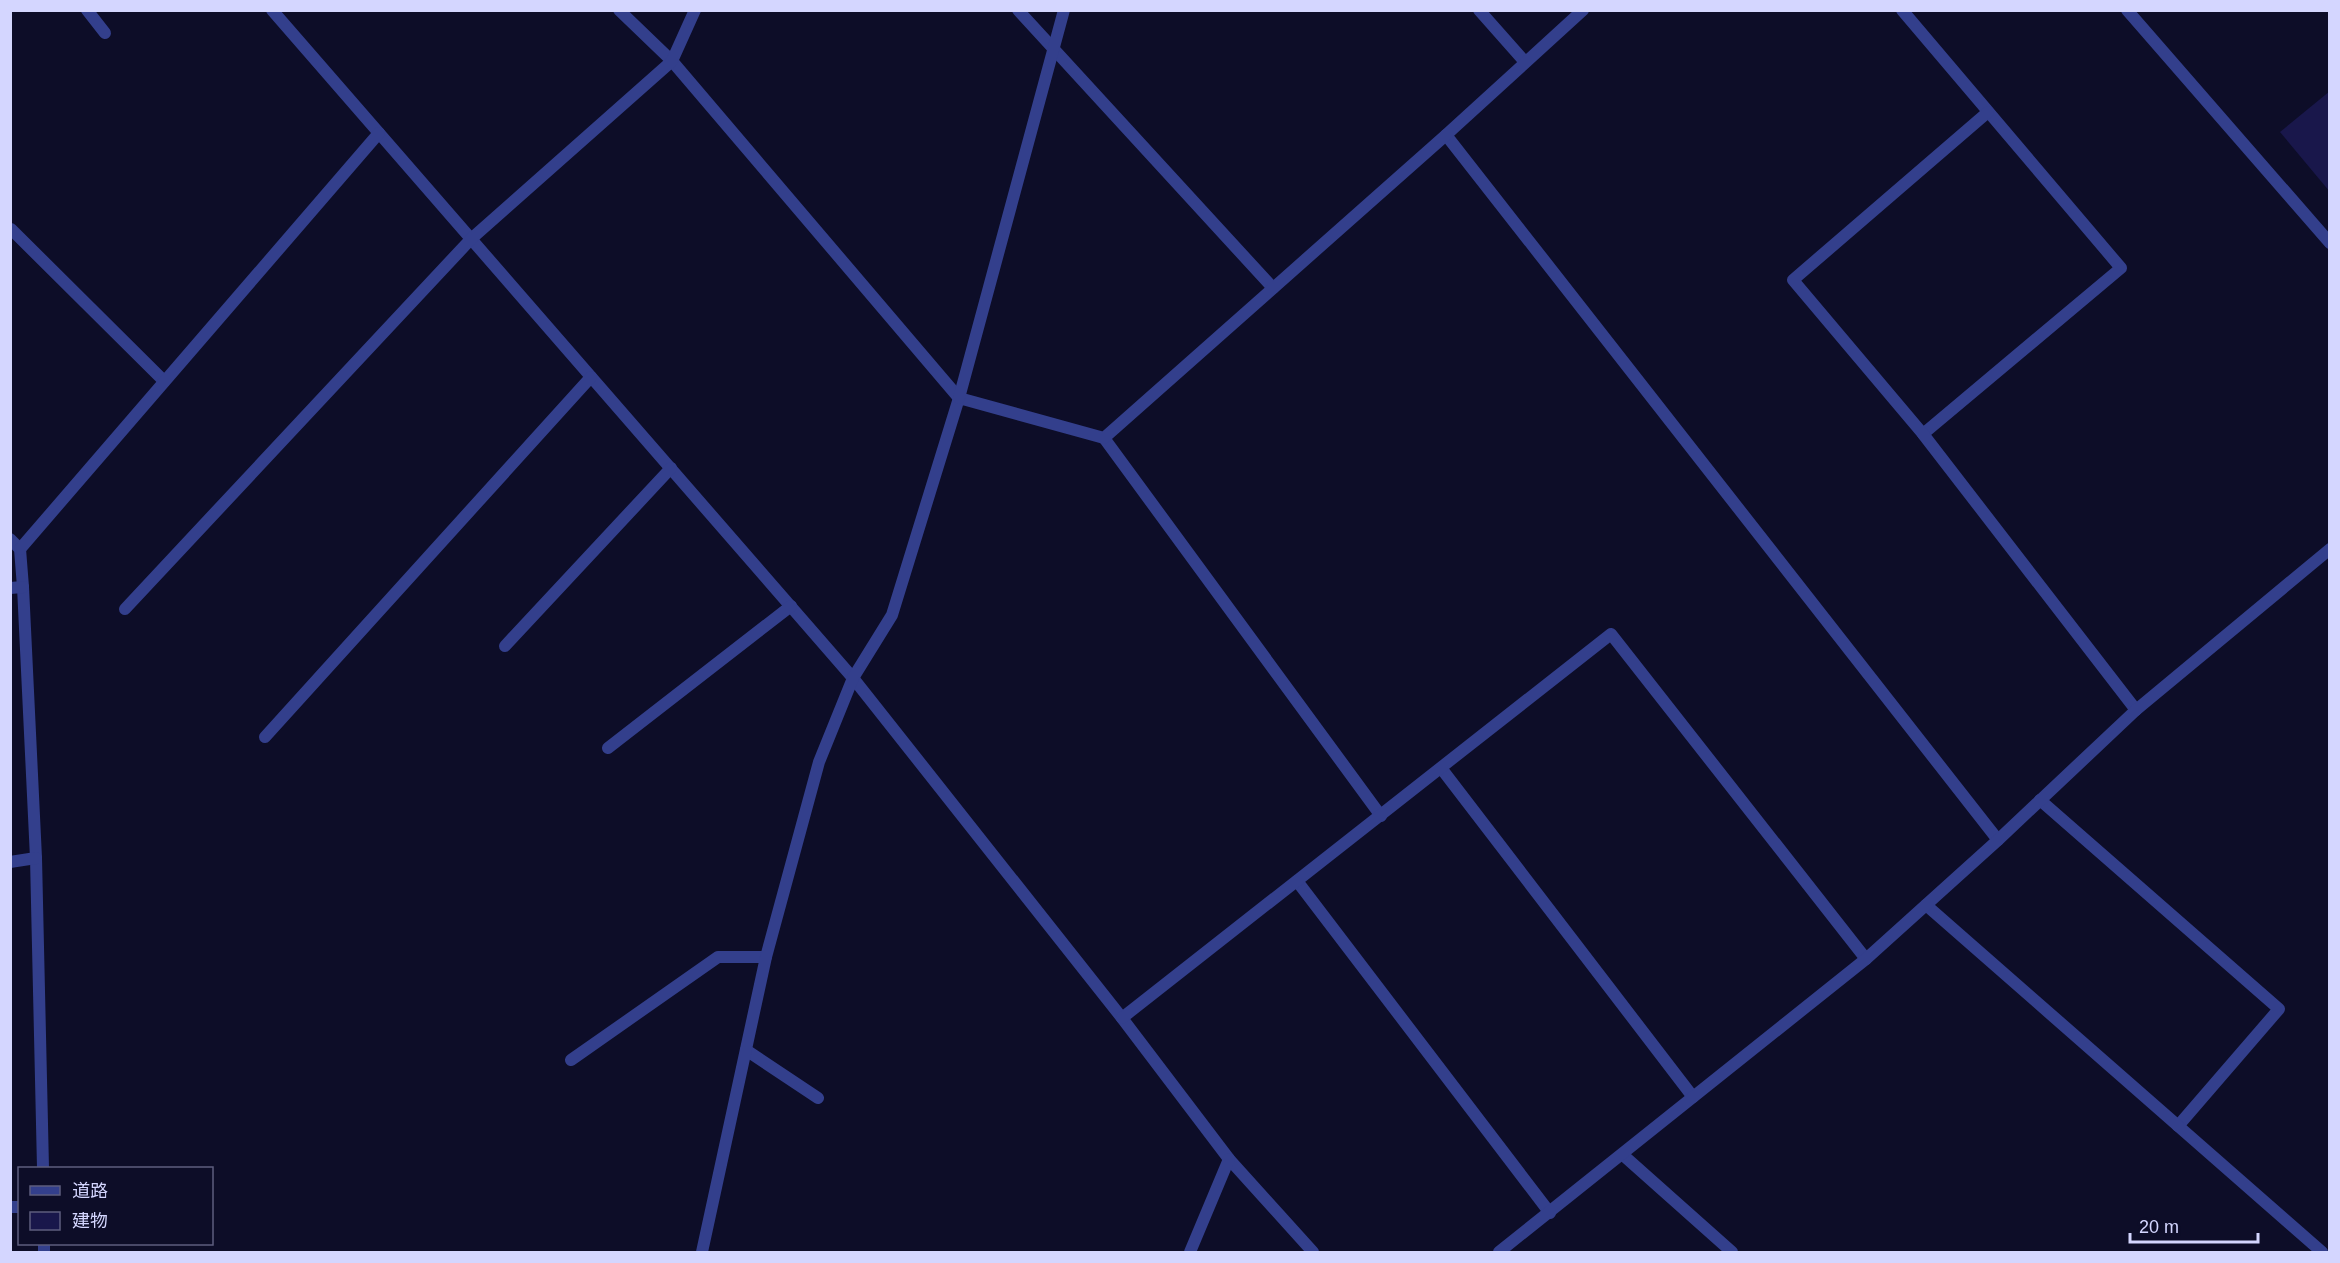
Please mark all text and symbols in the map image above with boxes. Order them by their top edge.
legend [18,1167,213,1245]
text: 道路 [72,1181,108,1201]
scale bar [2130,1206,2258,1244]
text: 建物 [72,1211,108,1231]
text: 20 m [2139,1217,2179,1237]

